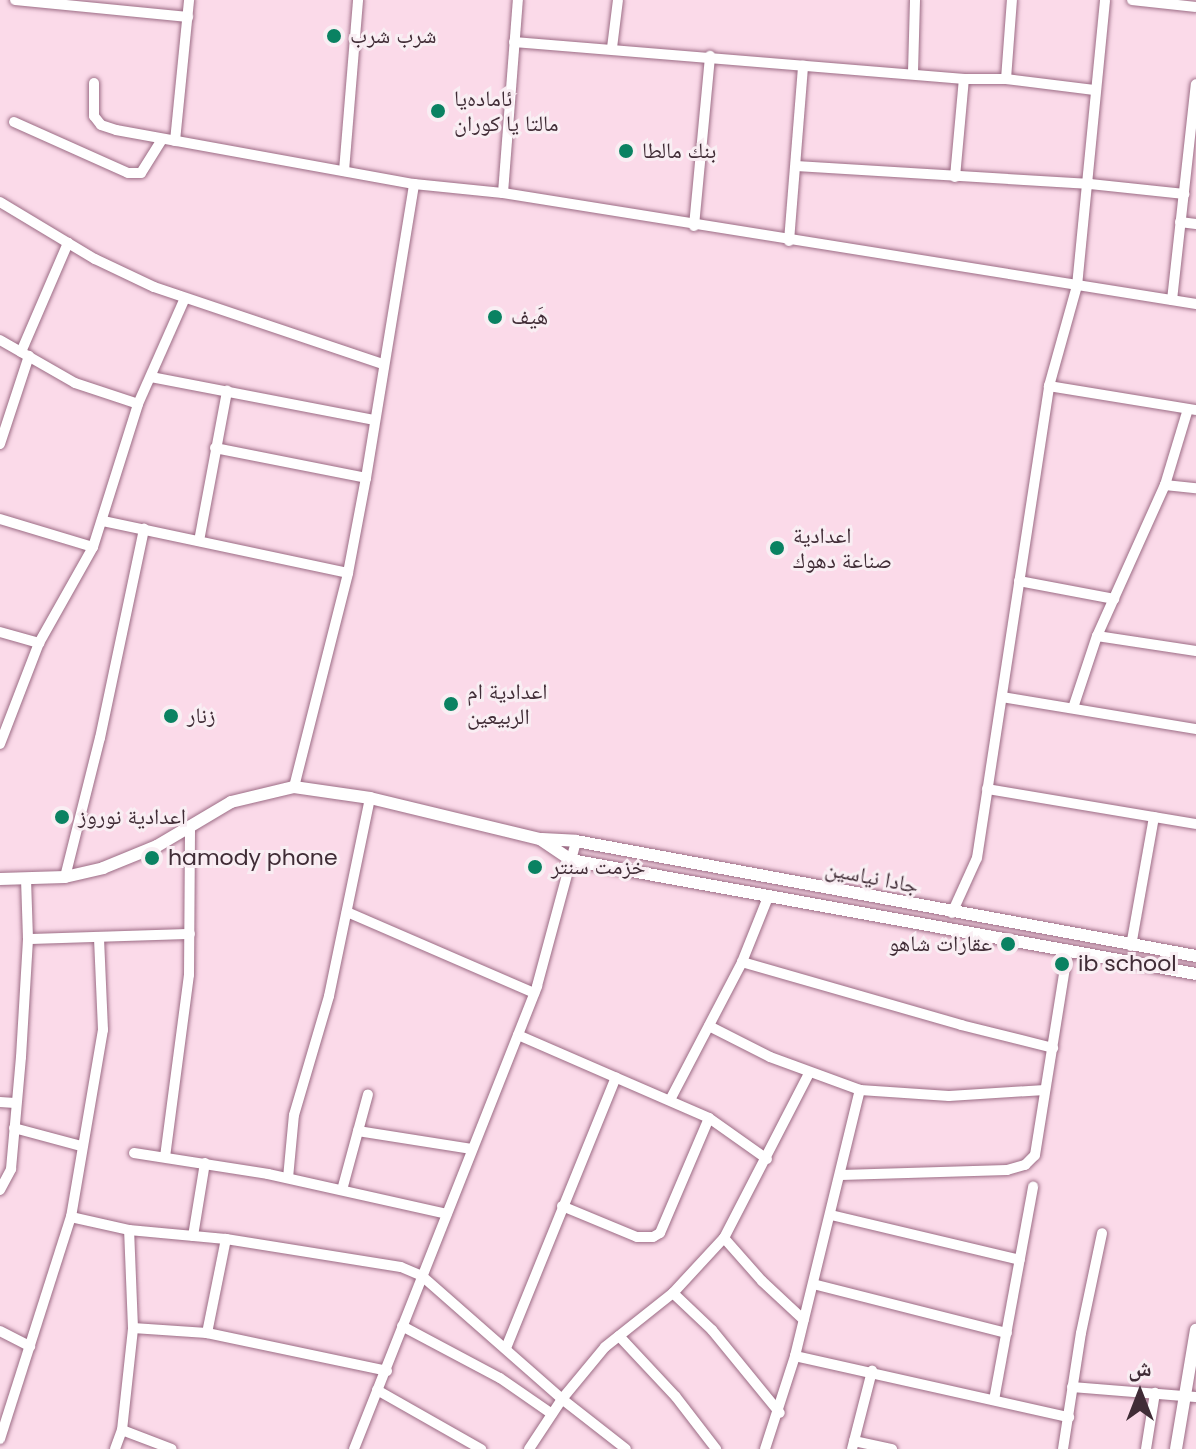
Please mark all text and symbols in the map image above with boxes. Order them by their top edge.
place label: شرب شرب [350,23,437,49]
marker: شرب شرب [325,27,343,45]
place label: ئامادەيا مالتا يا كوران [454,85,559,136]
marker: ئامادەيا مالتا يا كوران [429,102,447,120]
place label: بنك مالطا [642,138,716,164]
marker: بنك مالطا [617,142,635,160]
place label: هَيف [511,304,548,330]
marker: هَيف [486,308,504,326]
place label: اعدادية صناعة دهوك [793,522,892,574]
marker: اعدادية صناعة دهوك [768,539,786,557]
place label: اعدادية ام الربيعين [467,678,547,730]
marker: اعدادية ام الربيعين [442,695,460,713]
place label: زنار [187,703,216,729]
marker: زنار [162,707,180,725]
place label: اعدادية نوروز [78,804,186,830]
marker: اعدادية نوروز [53,808,71,826]
place label: hamody phone [168,845,338,871]
marker: hamody phone [143,849,161,867]
place label: خزمت سنتر [551,854,645,880]
street label: جادا نیاسین [823,855,921,899]
marker: خزمت سنتر [526,858,544,876]
place label: عقارات شاهو [889,931,992,957]
marker: عقارات شاهو [999,935,1017,953]
place label: ib school [1078,951,1177,977]
marker: ib school [1053,955,1071,973]
north arrow [1100,1353,1180,1433]
text: ش [1128,1353,1152,1384]

